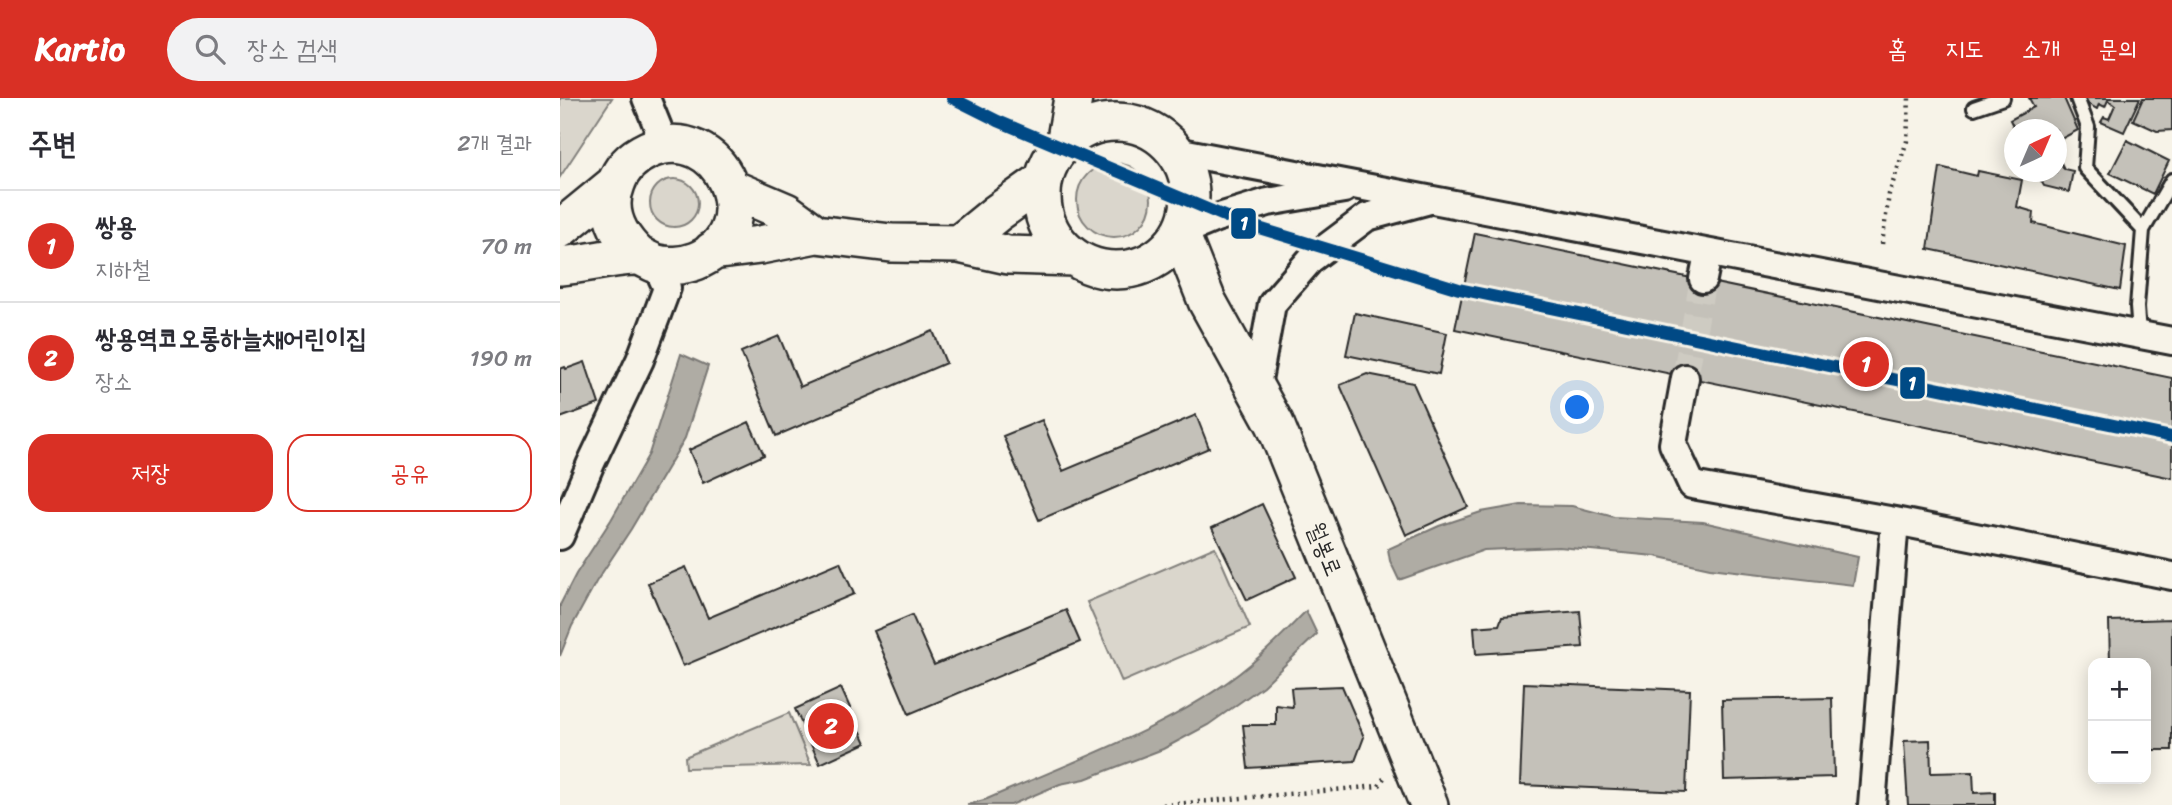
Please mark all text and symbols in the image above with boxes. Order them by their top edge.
search box [167,18,657,81]
text: Kartio [35,20,125,78]
text: 장소 검색 [247,26,337,72]
text: 홈 [1888,28,1907,70]
text: 지도 [1945,28,1984,70]
text: 소개 [2022,28,2060,70]
text: 문의 [2098,28,2137,70]
icon: search [191,30,229,68]
text: 주변 [28,117,76,171]
north arrow [2004,119,2067,182]
text: 2개 결과 [457,123,532,164]
text: 쌍용 [95,203,137,249]
line badge: 1 [1230,207,1257,240]
text: 1 [1240,207,1248,240]
text: 1 [46,226,56,267]
text: 70 m [481,226,532,267]
text: 지하철 [95,249,151,290]
text: 쌍용역코오롱하늘채어린이집 [95,315,367,361]
text: 2 [44,338,58,379]
text: 190 m [470,338,532,379]
pin: 1 [1843,338,1889,390]
text: 장소 [95,361,132,402]
line badge: 1 [1899,366,1926,400]
text: 1 [1908,367,1916,400]
your location [1560,390,1594,424]
button: 저장 [28,434,273,512]
button: 공유 [287,434,532,512]
street label: 월봉로 [1295,516,1354,583]
map controls [2088,658,2151,784]
button: + [2088,658,2151,721]
pin: 2 [808,700,854,752]
button: − [2088,721,2151,784]

